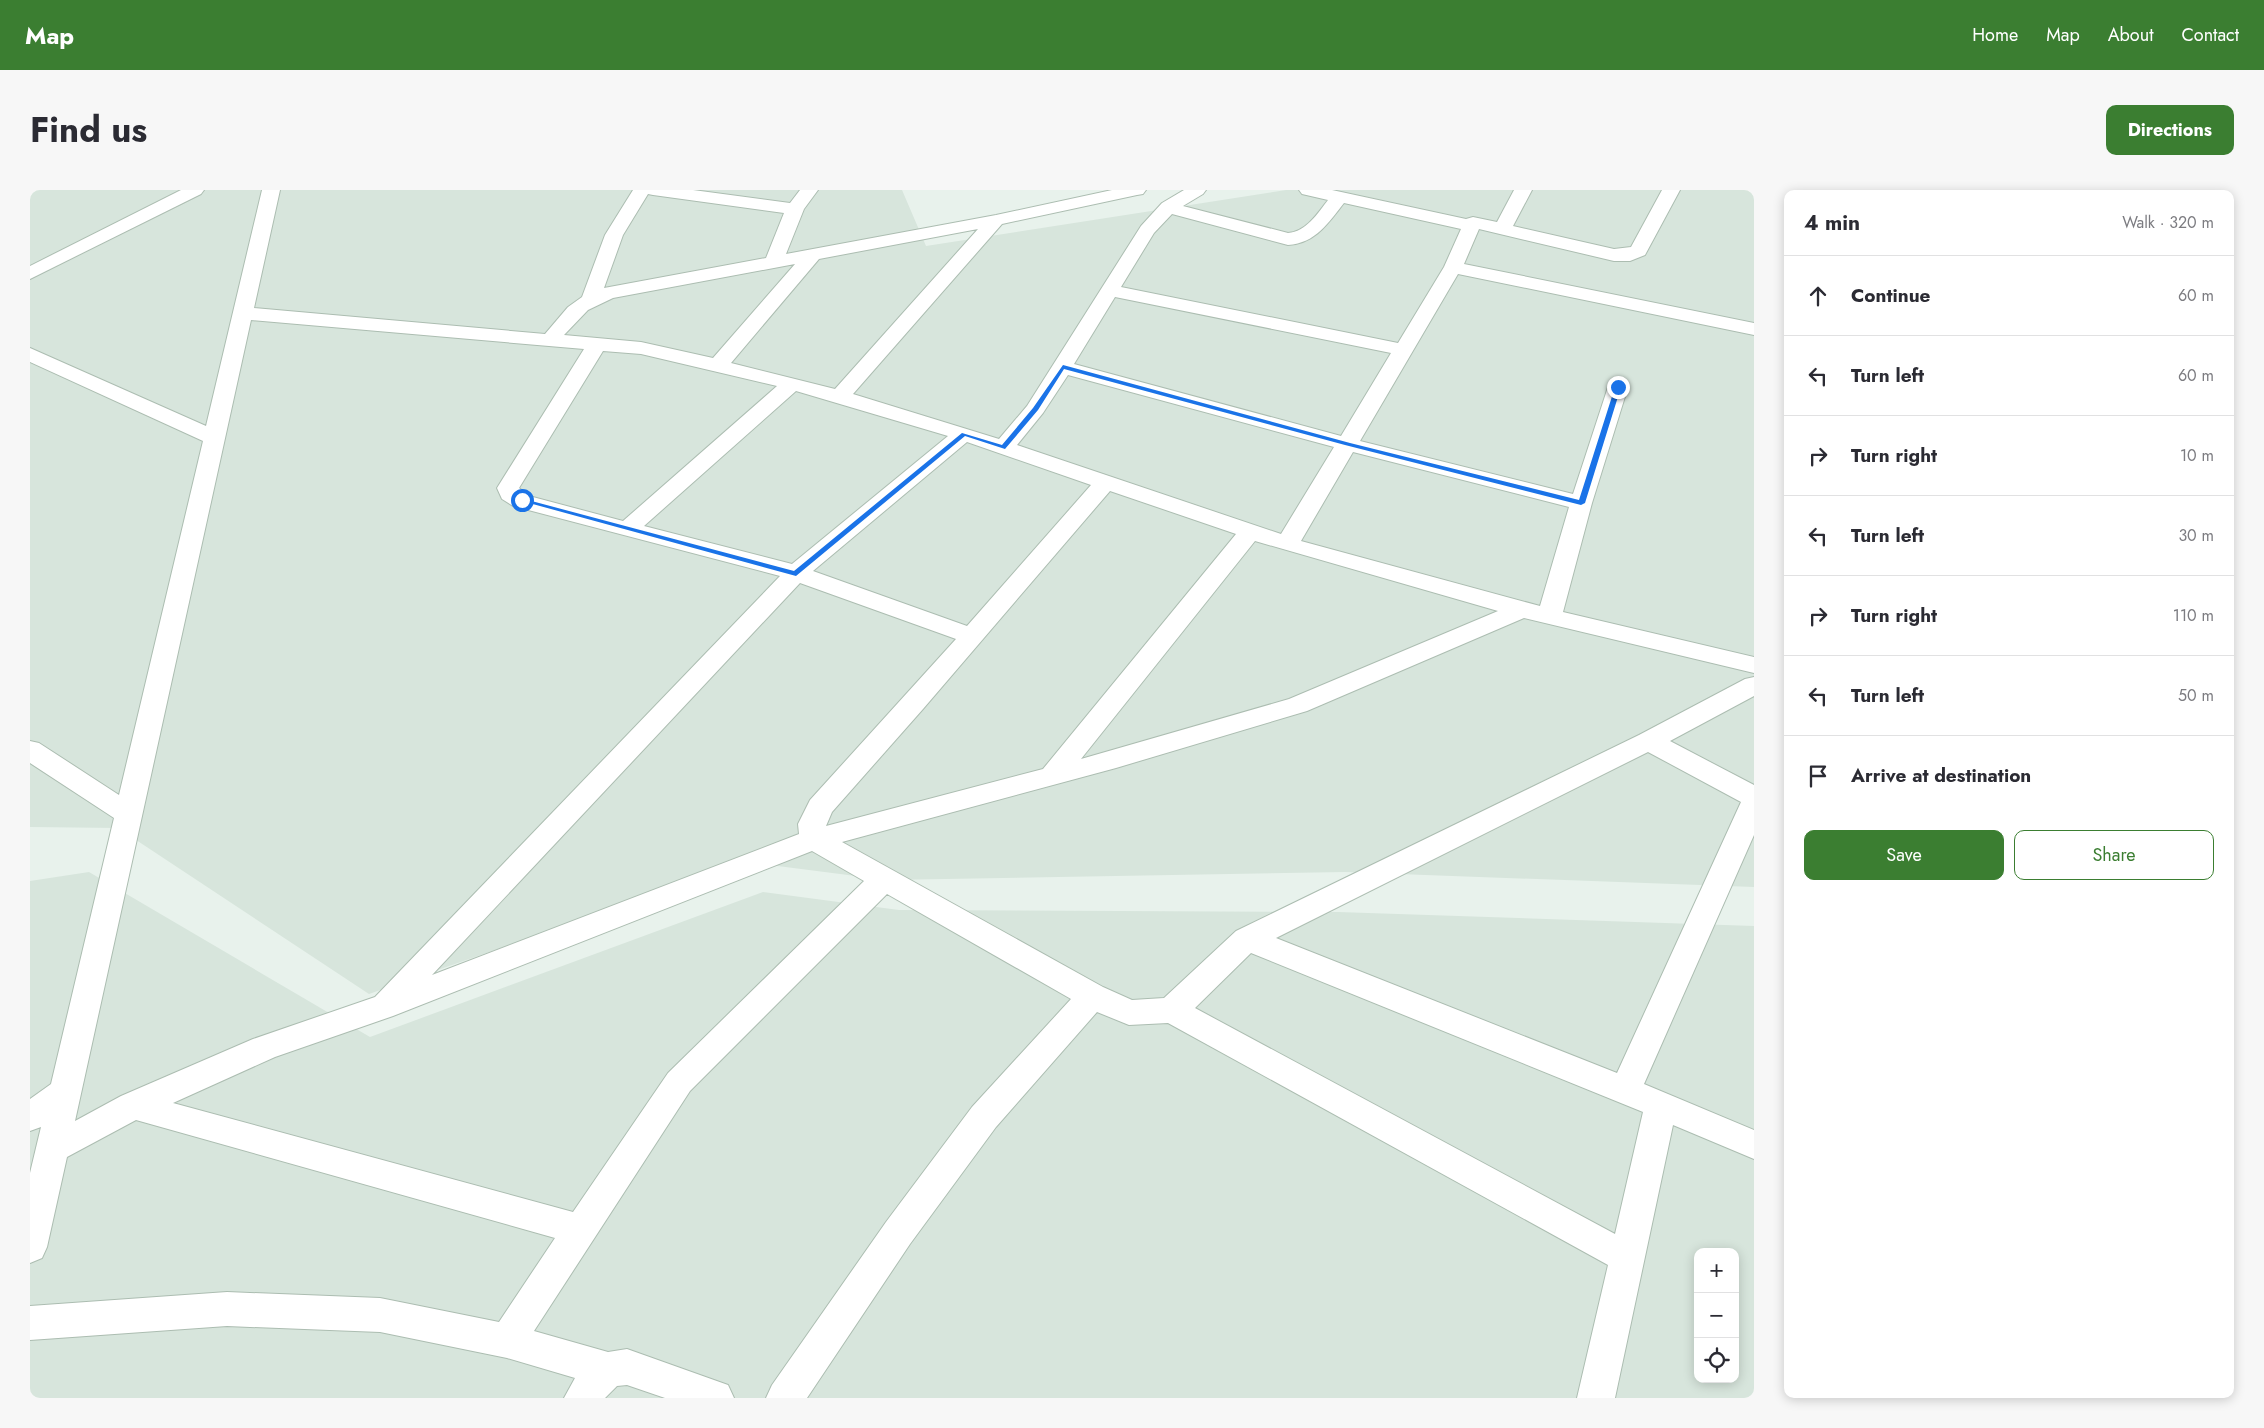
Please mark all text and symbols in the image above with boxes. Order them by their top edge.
text: Map [25,18,74,53]
text: Home [1972,22,2018,48]
text: Map [2046,22,2080,48]
text: About [2108,22,2153,48]
text: Contact [2181,22,2239,48]
text: Find us [30,105,147,155]
button: Directions [2106,105,2234,155]
text: 4 min [1804,208,1860,238]
text: Walk · 320 m [2122,211,2214,234]
icon: ahead [1804,282,1832,310]
text: Continue [1851,282,1930,309]
text: 60 m [2178,284,2214,307]
icon: left [1804,362,1832,390]
text: Turn left [1851,362,1924,389]
text: 60 m [2178,364,2214,387]
route end [1607,376,1630,399]
icon: right [1804,442,1832,470]
text: Turn right [1851,442,1937,469]
text: 10 m [2180,444,2214,467]
route start [511,489,534,512]
icon: left [1804,522,1832,550]
text: Turn left [1851,522,1924,549]
text: 30 m [2178,524,2214,547]
icon: right [1804,602,1832,630]
text: Turn right [1851,602,1937,629]
text: 110 m [2173,604,2214,627]
icon: left [1804,682,1832,710]
text: Turn left [1851,682,1924,709]
text: 50 m [2178,684,2214,707]
icon: arrive [1804,762,1832,790]
text: Arrive at destination [1851,762,2031,789]
button: Save [1804,830,2004,880]
button: Share [2014,830,2214,880]
map controls [1694,1248,1739,1383]
button: + [1694,1248,1739,1293]
button: − [1694,1293,1739,1338]
button: locate [1694,1338,1739,1383]

